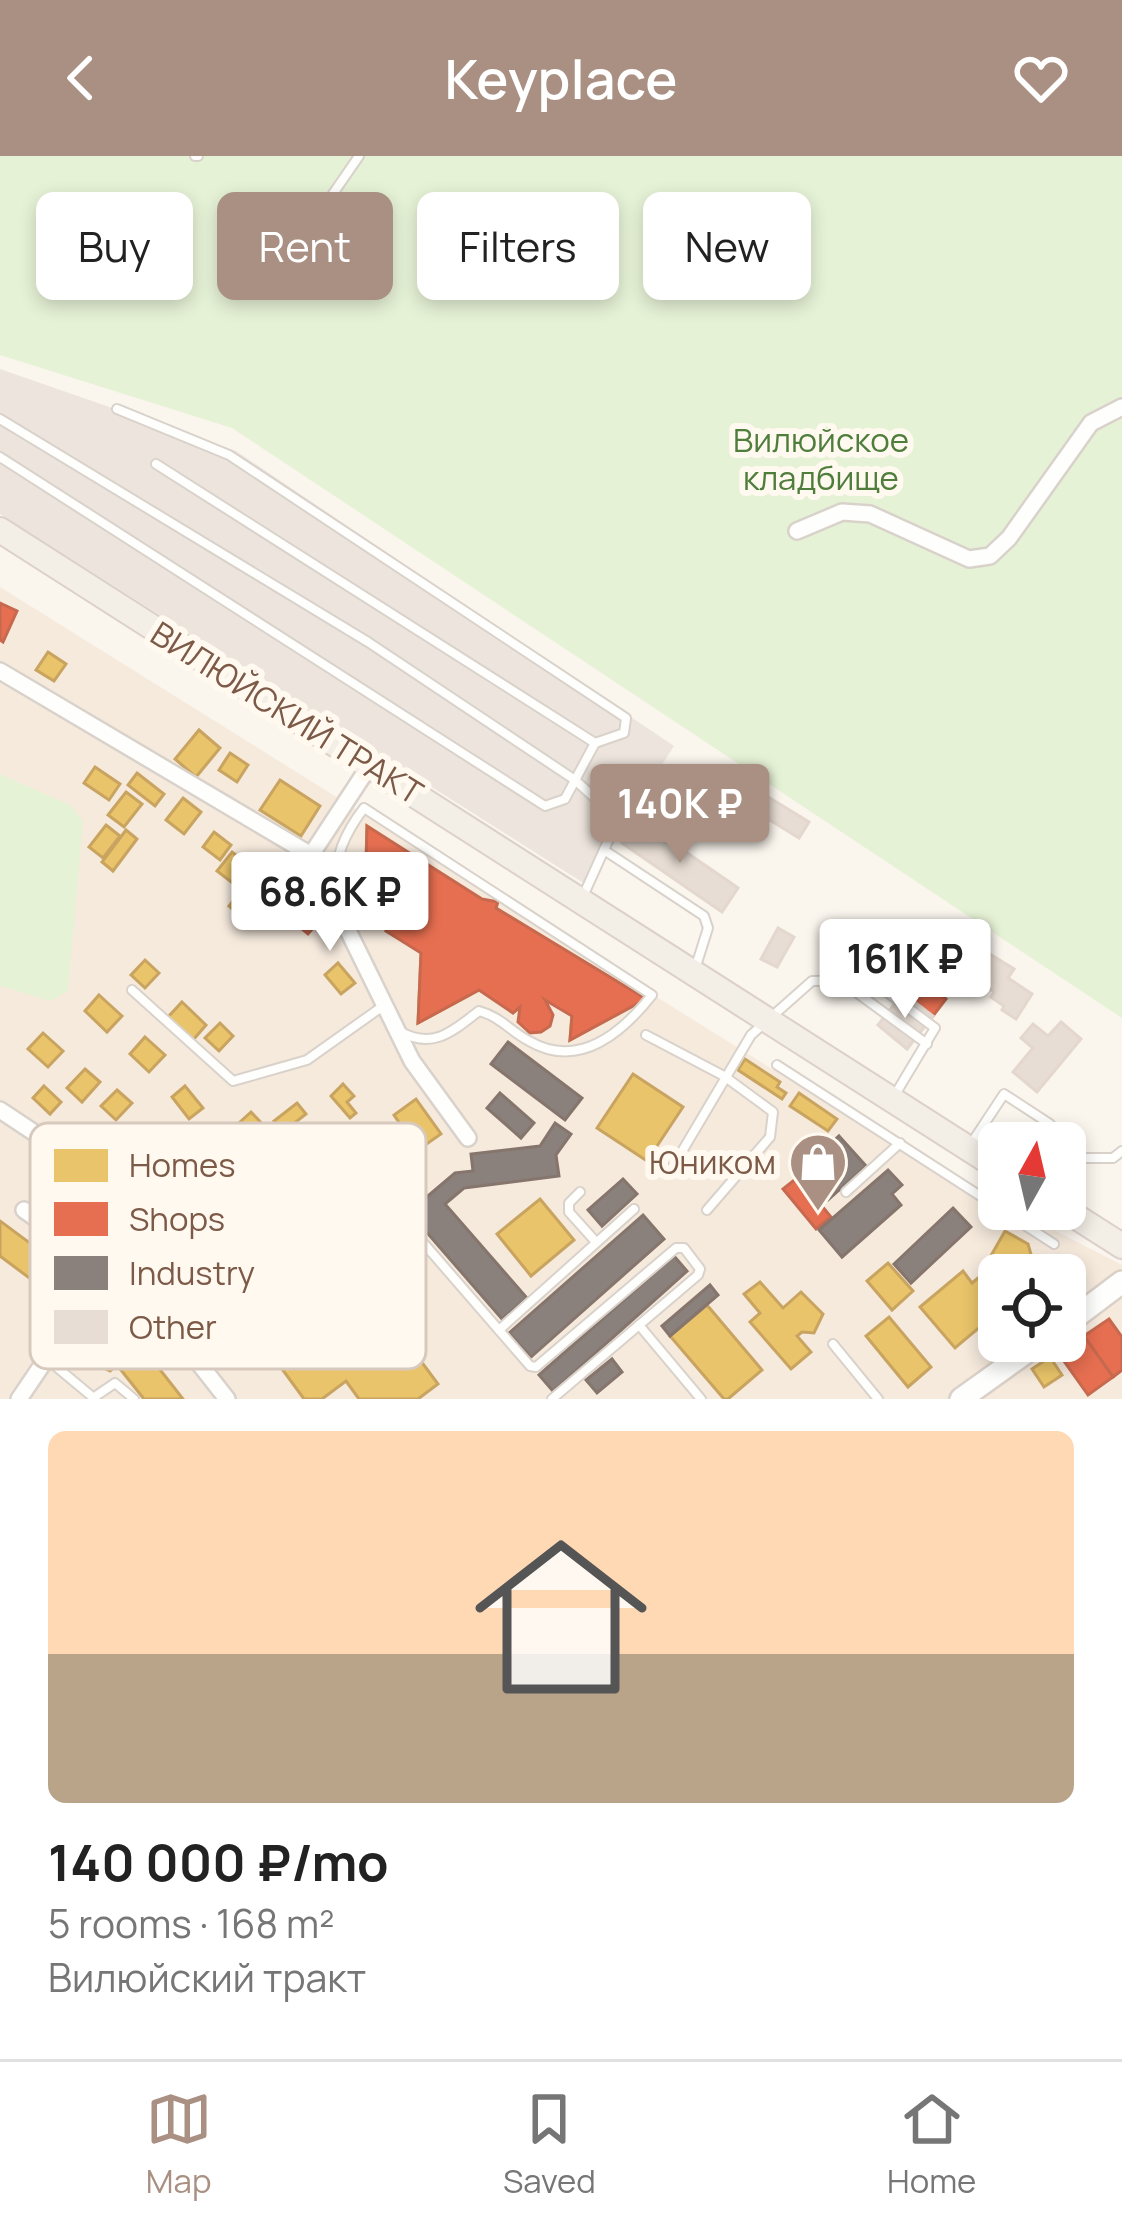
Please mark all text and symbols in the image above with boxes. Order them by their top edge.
text: Keyplace [444,41,678,115]
icon: back [48,45,114,111]
icon: heart [1008,45,1074,111]
chip: Buy [36,192,193,300]
chip: Rent [217,192,393,300]
chip: Filters [417,192,619,300]
chip: New [643,192,811,300]
park label: Вилюйское кладбище [733,417,909,500]
street label: ВИЛЮЙСКИЙ ТРАКТ [143,611,432,815]
pin: 140K ₽ [582,764,778,866]
text: 140K ₽ [617,776,743,830]
pin: 68.6K ₽ [219,852,441,954]
text: 68.6K ₽ [258,864,402,918]
pin: 161K ₽ [807,919,1003,1021]
text: 161K ₽ [847,931,963,985]
north arrow [978,1122,1086,1230]
map controls [978,1122,1086,1362]
legend [30,1123,426,1369]
shop icon: Юником [787,1131,849,1213]
place label: Юником [649,1139,776,1184]
text: Homes [129,1142,236,1187]
text: Shops [129,1196,225,1241]
text: Industry [129,1250,255,1295]
button: locate [978,1254,1086,1362]
text: Other [129,1304,217,1349]
icon: home [453,1509,669,1725]
text: 140 000 ₽/mo [48,1827,388,1896]
text: 5 rooms · 168 m² [48,1896,335,1950]
text: Вилюйский тракт [48,1950,366,2004]
tab: Map [146,2086,212,2203]
tab: Saved [503,2086,596,2203]
tab: Home [887,2086,976,2203]

